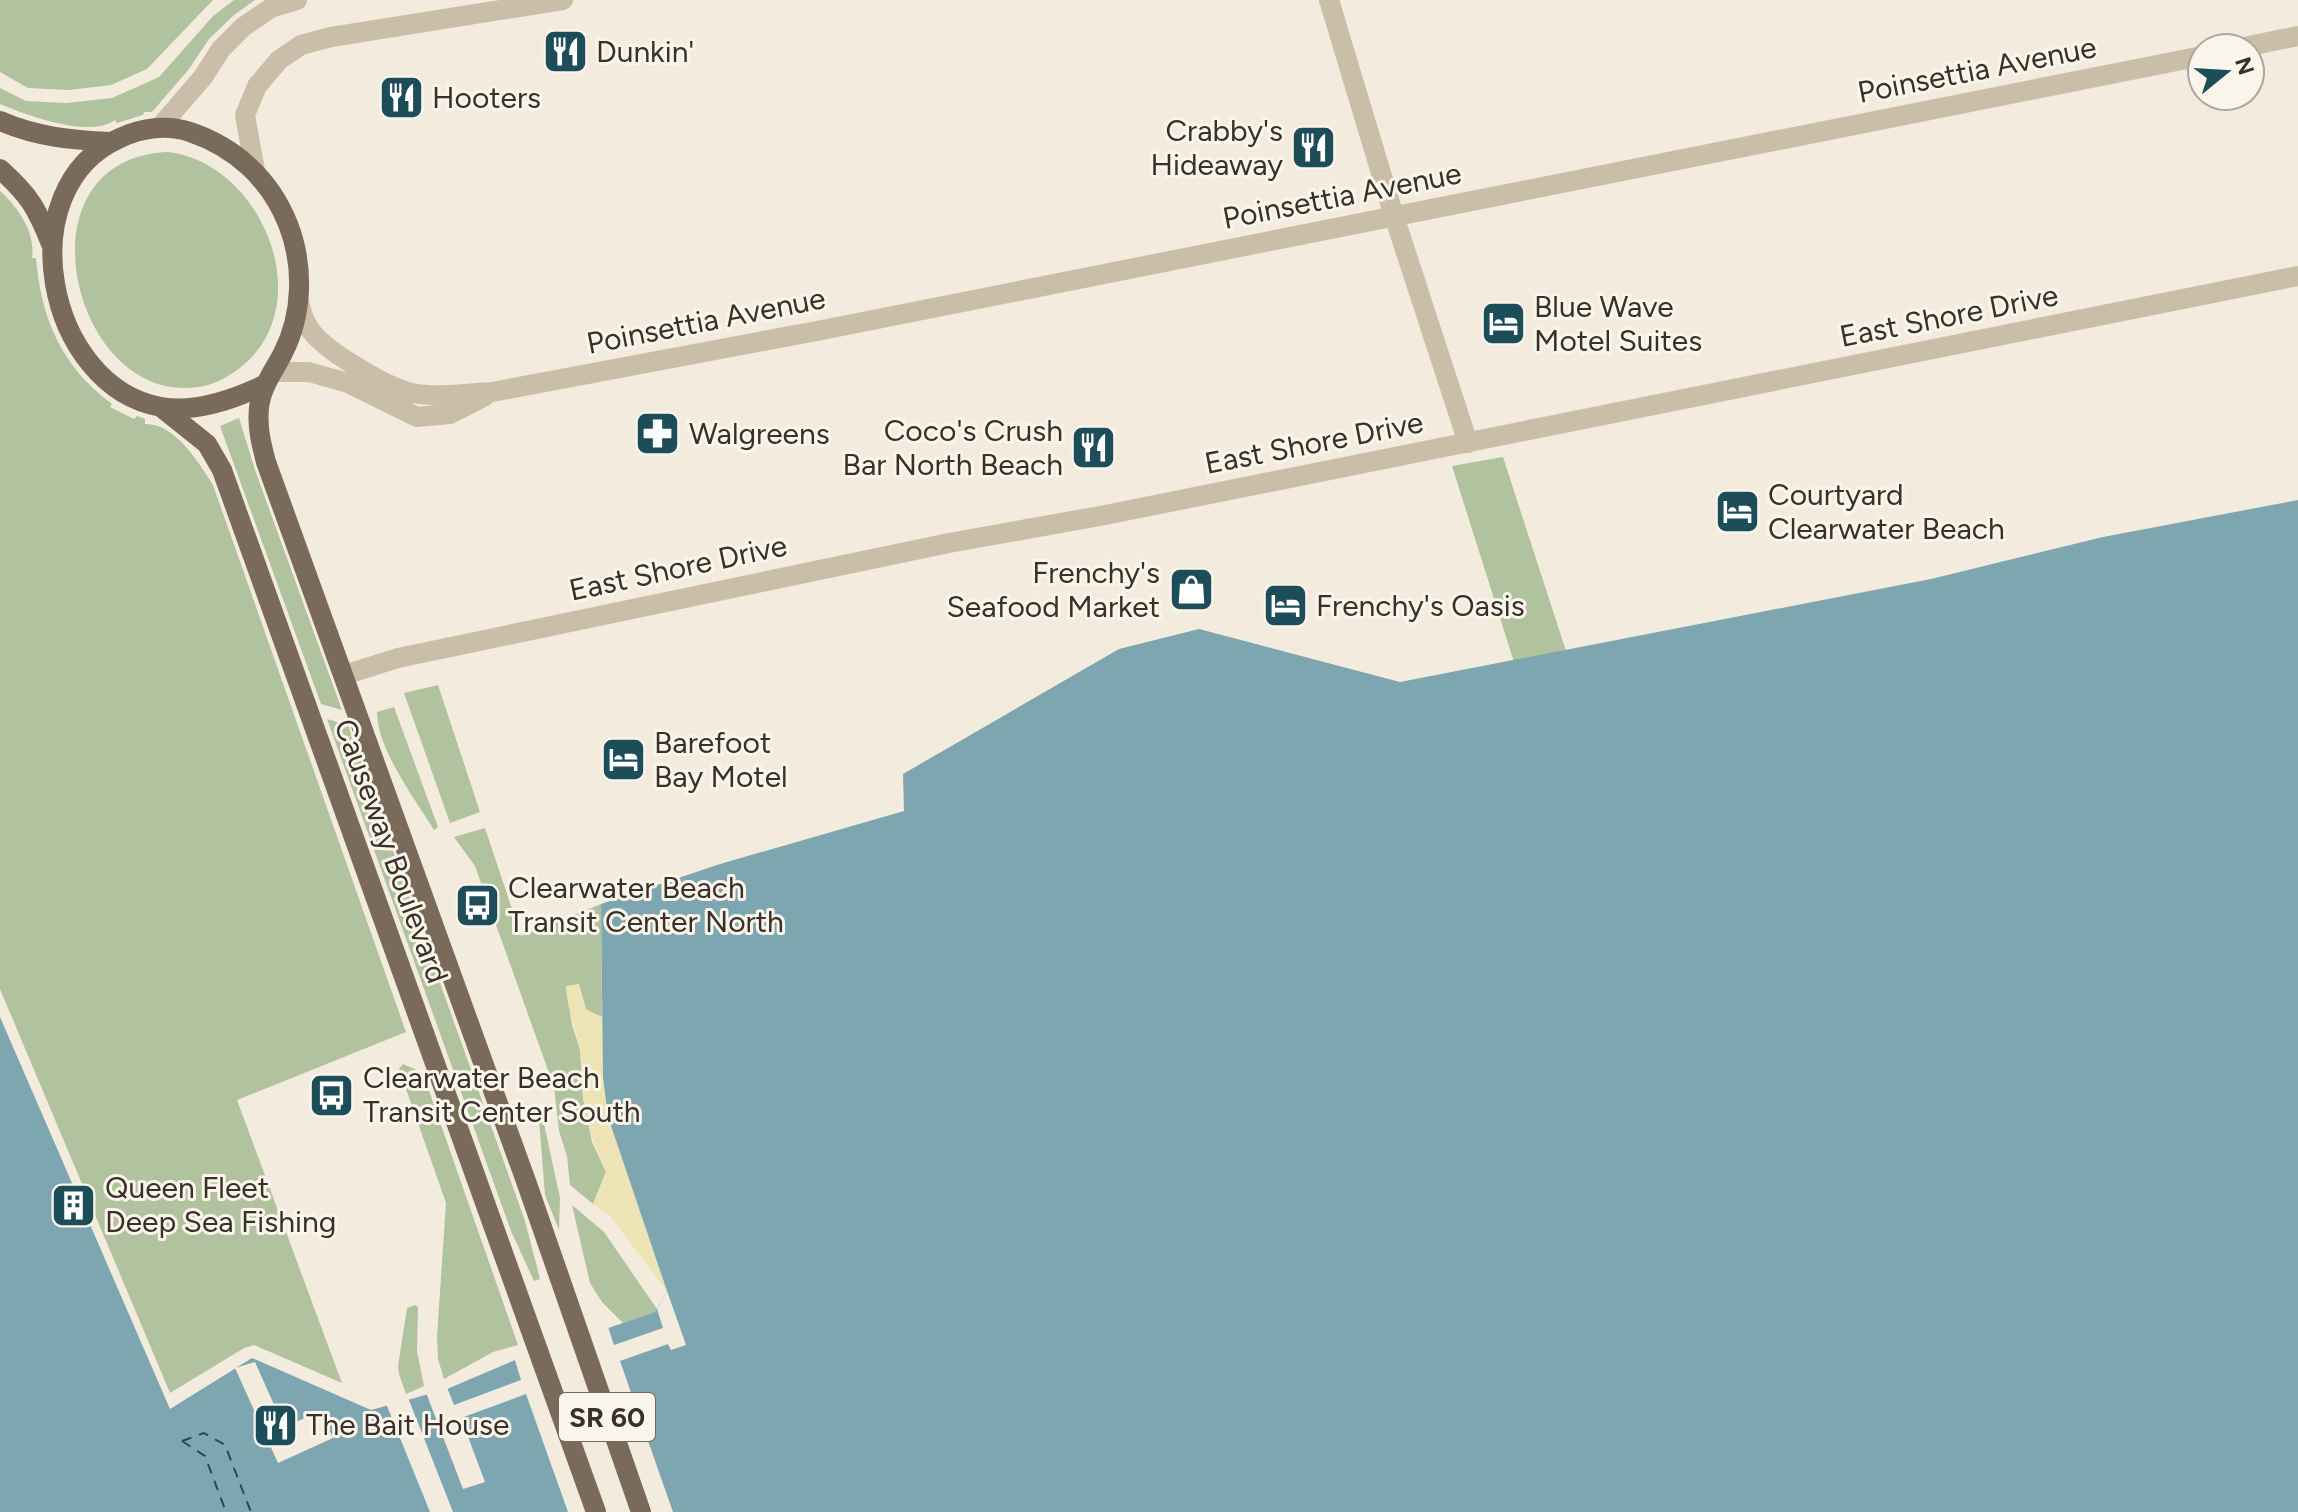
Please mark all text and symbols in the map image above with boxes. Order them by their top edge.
restaurant icon: Dunkin' [541,28,589,76]
street label: Poinsettia Avenue [1854,28,2099,111]
north arrow [2186,32,2266,112]
place label: Dunkin' [596,33,694,70]
text: N [2229,54,2260,78]
restaurant icon: Hooters [377,74,425,122]
place label: Hooters [432,79,541,116]
place label: Crabby's Hideaway [1150,112,1283,183]
restaurant icon: Crabby's Hideaway [1290,124,1338,172]
street label: Poinsettia Avenue [1219,154,1464,237]
street label: East Shore Drive [1837,276,2061,355]
street label: Poinsettia Avenue [583,279,828,362]
place label: Blue Wave Motel Suites [1534,288,1702,359]
hotel icon: Blue Wave Motel Suites [1479,300,1527,348]
street label: East Shore Drive [1202,403,1426,482]
pharmacy icon: Walgreens [634,410,682,458]
place label: Coco's Crush Bar North Beach [843,412,1063,483]
place label: Walgreens [689,415,830,452]
restaurant icon: Coco's Crush Bar North Beach [1070,424,1118,472]
place label: Courtyard Clearwater Beach [1768,476,2005,547]
hotel icon: Courtyard Clearwater Beach [1713,488,1761,536]
street label: East Shore Drive [566,526,790,609]
place label: Frenchy's Seafood Market [946,554,1160,625]
shop icon: Frenchy's Seafood Market [1167,566,1215,614]
hotel icon: Frenchy's Oasis [1261,582,1309,630]
place label: Frenchy's Oasis [1316,587,1525,624]
street label: Causeway Boulevard [326,714,456,988]
place label: Barefoot Bay Motel [654,724,788,795]
hotel icon: Barefoot Bay Motel [599,736,647,784]
place label: Clearwater Beach Transit Center North [508,869,784,940]
bus stop icon: Clearwater Beach Transit Center North [453,881,501,929]
place label: Clearwater Beach Transit Center South [363,1059,641,1130]
bus stop icon: Clearwater Beach Transit Center South [308,1071,356,1119]
place label: Queen Fleet Deep Sea Fishing [105,1169,336,1240]
building icon: Queen Fleet Deep Sea Fishing [50,1181,98,1229]
road number: SR 60 [559,1393,655,1441]
restaurant icon: The Bait House [251,1401,299,1449]
place label: The Bait House [306,1406,509,1443]

